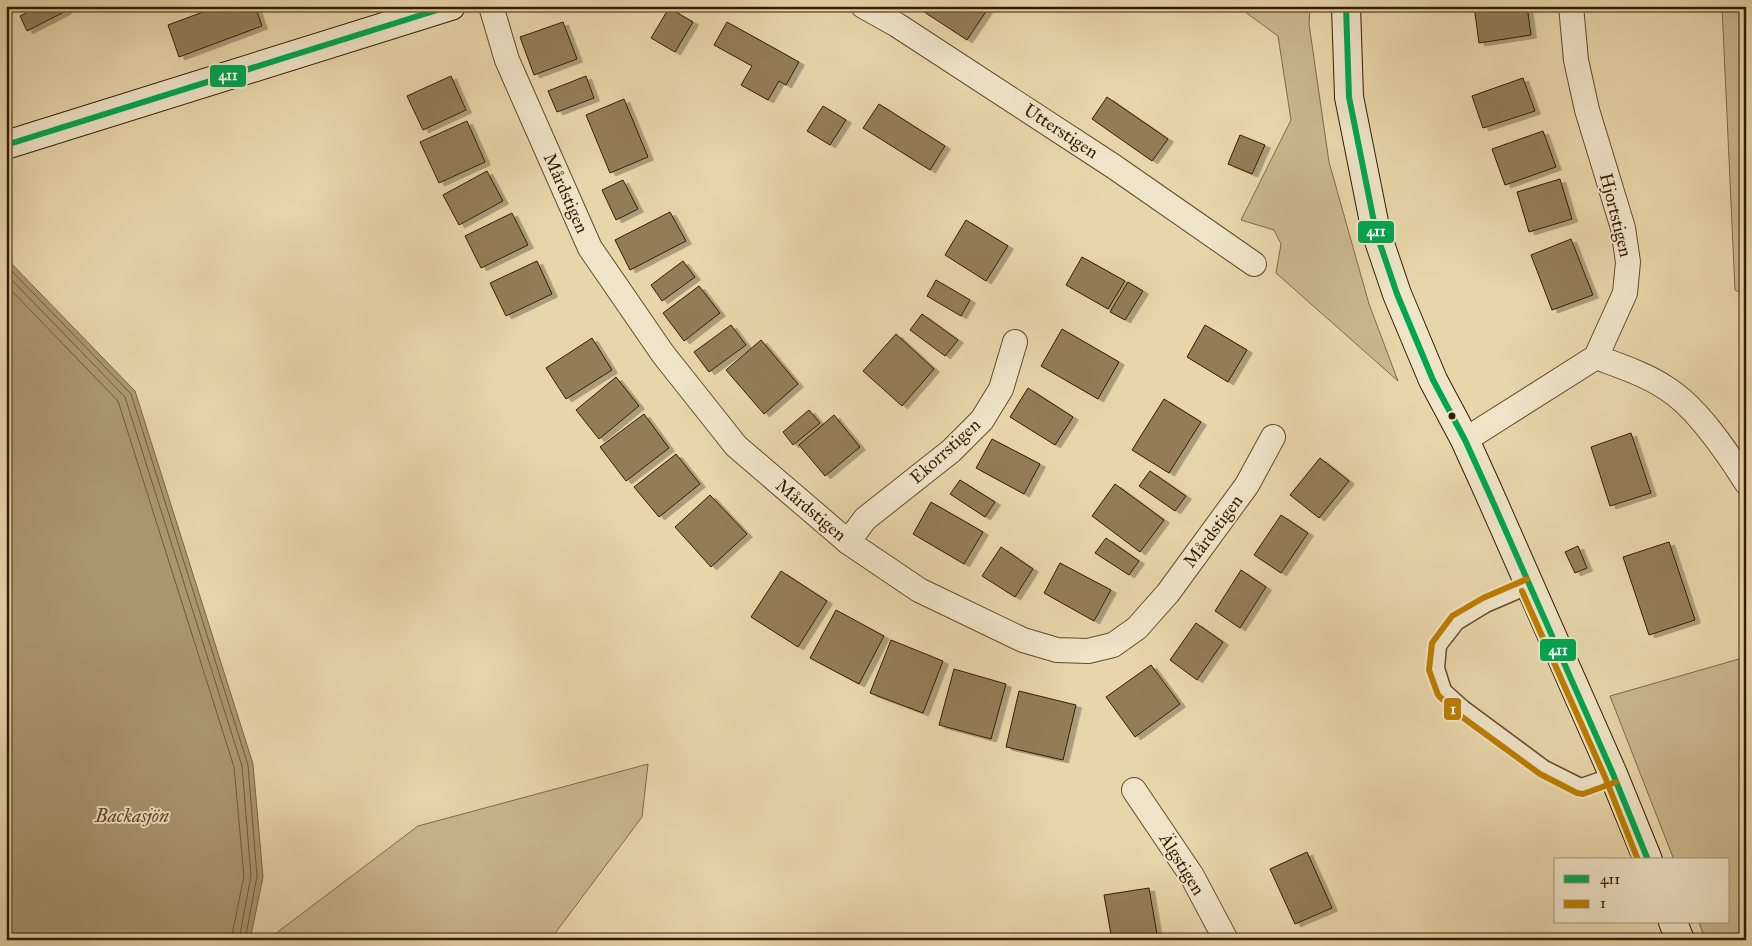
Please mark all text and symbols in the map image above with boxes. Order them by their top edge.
line badge: 411 [209,64,247,88]
text: 411 [219,67,238,85]
street label: Utterstigen [1019,99,1103,164]
street label: Mårdstigen [538,150,594,237]
street label: Hjortstigen [1594,171,1637,260]
line badge: 411 [1357,220,1395,244]
text: 411 [1367,223,1386,241]
unlabelled marker [1447,411,1457,421]
street label: Ekorrstigen [905,413,986,489]
street label: Mårdstigen [771,474,851,547]
street label: Mårdstigen [1179,490,1248,572]
line badge: 411 [1539,638,1577,662]
text: 411 [1549,642,1568,660]
line badge: 1 [1443,697,1462,721]
text: 1 [1450,701,1456,718]
water label: Backasjön [94,804,169,827]
street label: Älgstigen [1153,828,1210,900]
legend [1554,858,1730,924]
text: 411 [1600,870,1620,888]
text: 1 [1600,894,1606,912]

